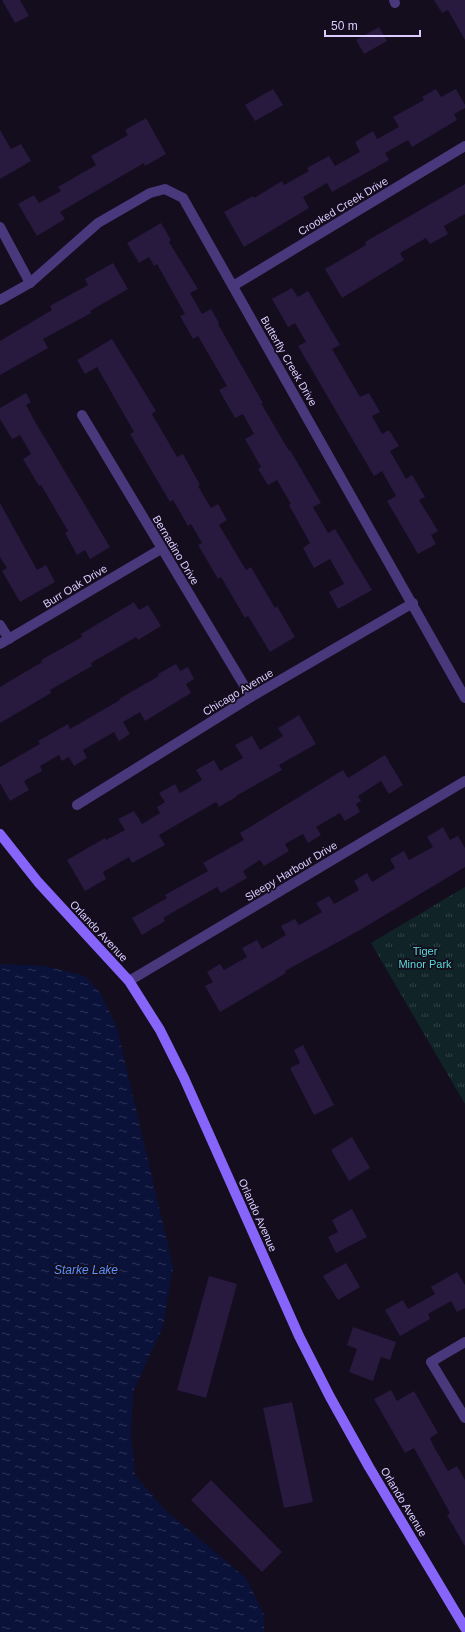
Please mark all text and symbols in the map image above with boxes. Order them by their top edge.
scale bar [325,12,420,38]
text: 50 m [331,19,358,33]
street label: Crooked Creek Drive [296,174,390,238]
street label: Butterfly Creek Drive [258,314,320,408]
street label: Bernadino Drive [151,513,201,587]
street label: Burr Oak Drive [41,562,109,610]
street label: Chicago Avenue [201,666,275,718]
street label: Sleepy Harbour Drive [243,839,339,903]
street label: Orlando Avenue [68,898,130,964]
park label: Tiger Minor Park [398,945,452,970]
street label: Orlando Avenue [237,1177,279,1253]
water label: Starke Lake [54,1263,118,1277]
street label: Orlando Avenue [379,1465,429,1539]

